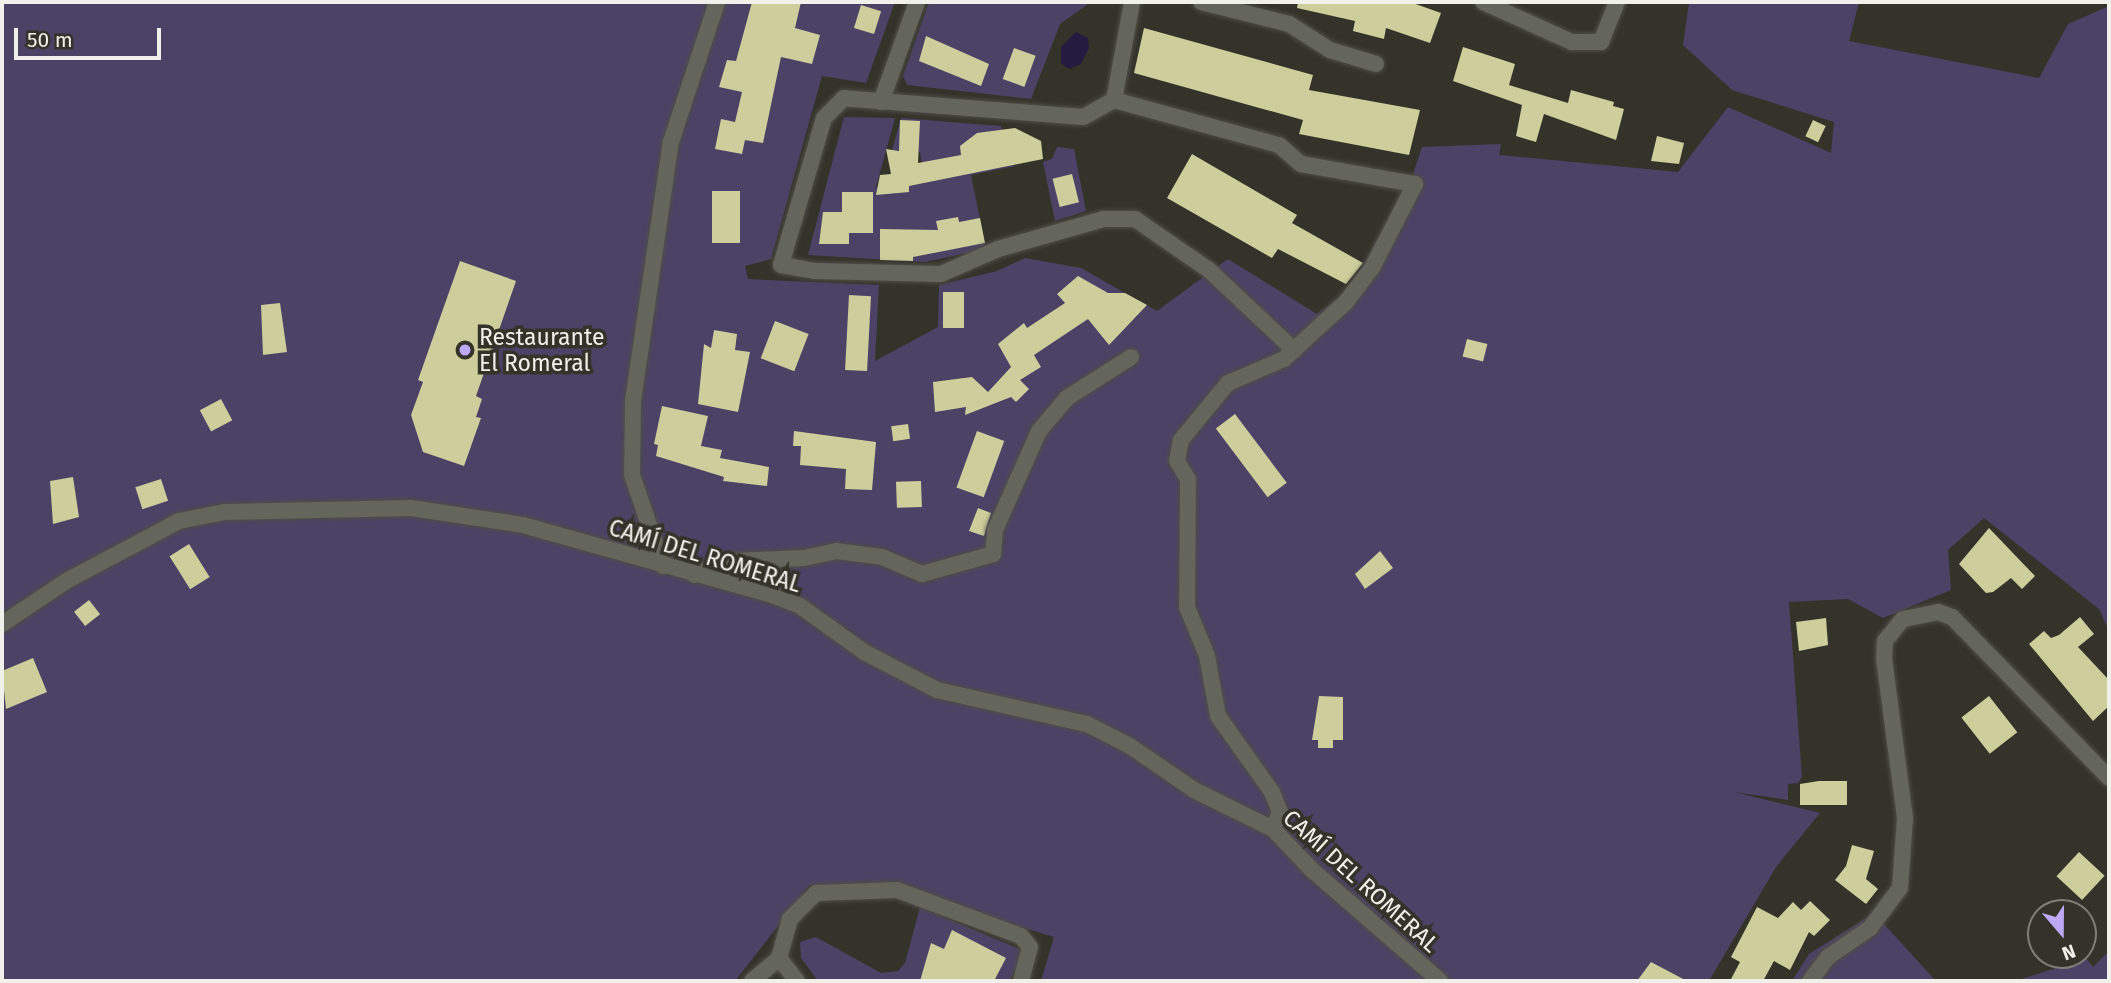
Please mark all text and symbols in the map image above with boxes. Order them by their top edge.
scale bar [18,14,164,58]
text: 50 m [27,27,73,53]
place label: Restaurante El Romeral [479,323,604,377]
marker: Restaurante El Romeral [457,342,473,358]
street label: CAMÍ DEL ROMERAL [605,514,805,598]
street label: CAMÍ DEL ROMERAL [1278,804,1444,958]
north arrow [2027,899,2097,969]
text: N [2059,939,2079,965]

